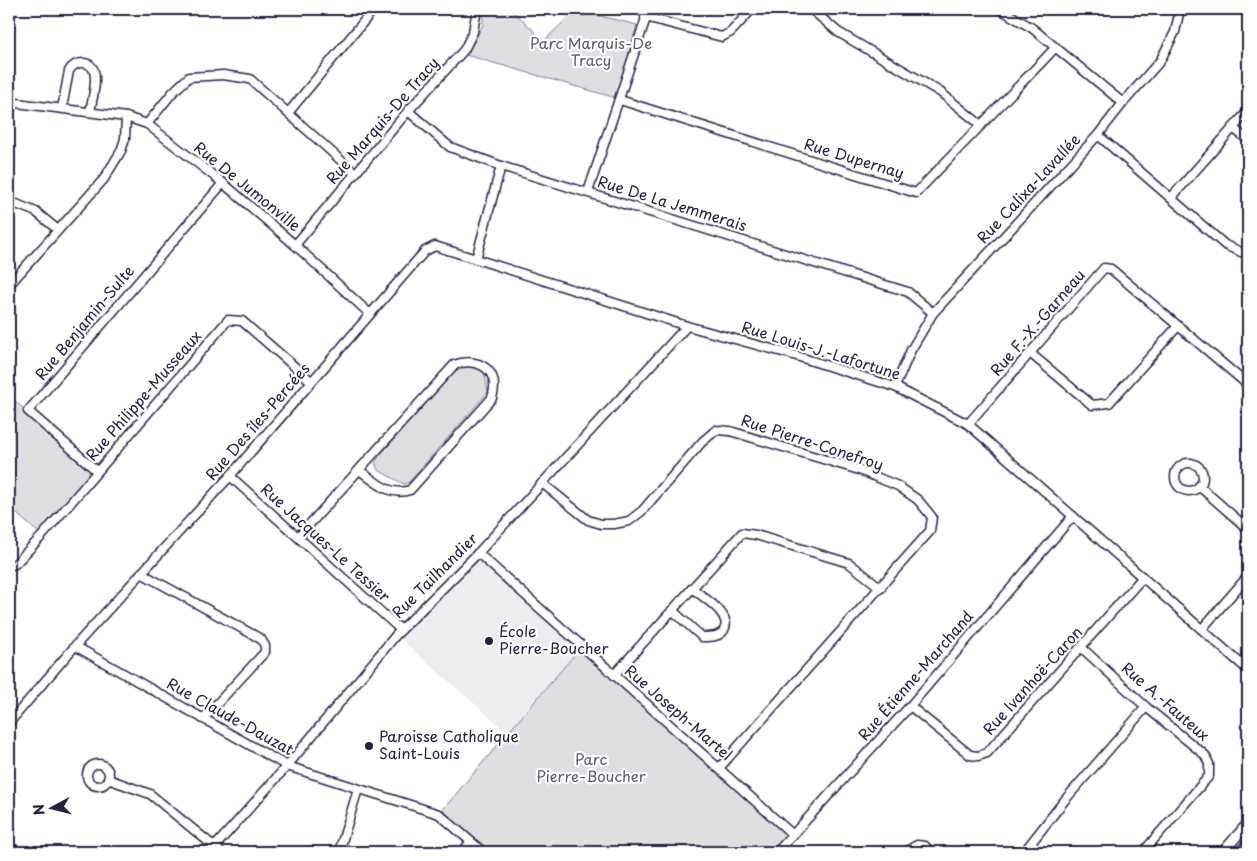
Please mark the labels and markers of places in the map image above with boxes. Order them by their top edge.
place label: École Pierre-Boucher [499,619,609,659]
marker: École Pierre-Boucher [483,635,495,647]
place label: Paroisse Catholique Saint-Louis [379,724,519,764]
marker: Paroisse Catholique Saint-Louis [363,740,375,752]

